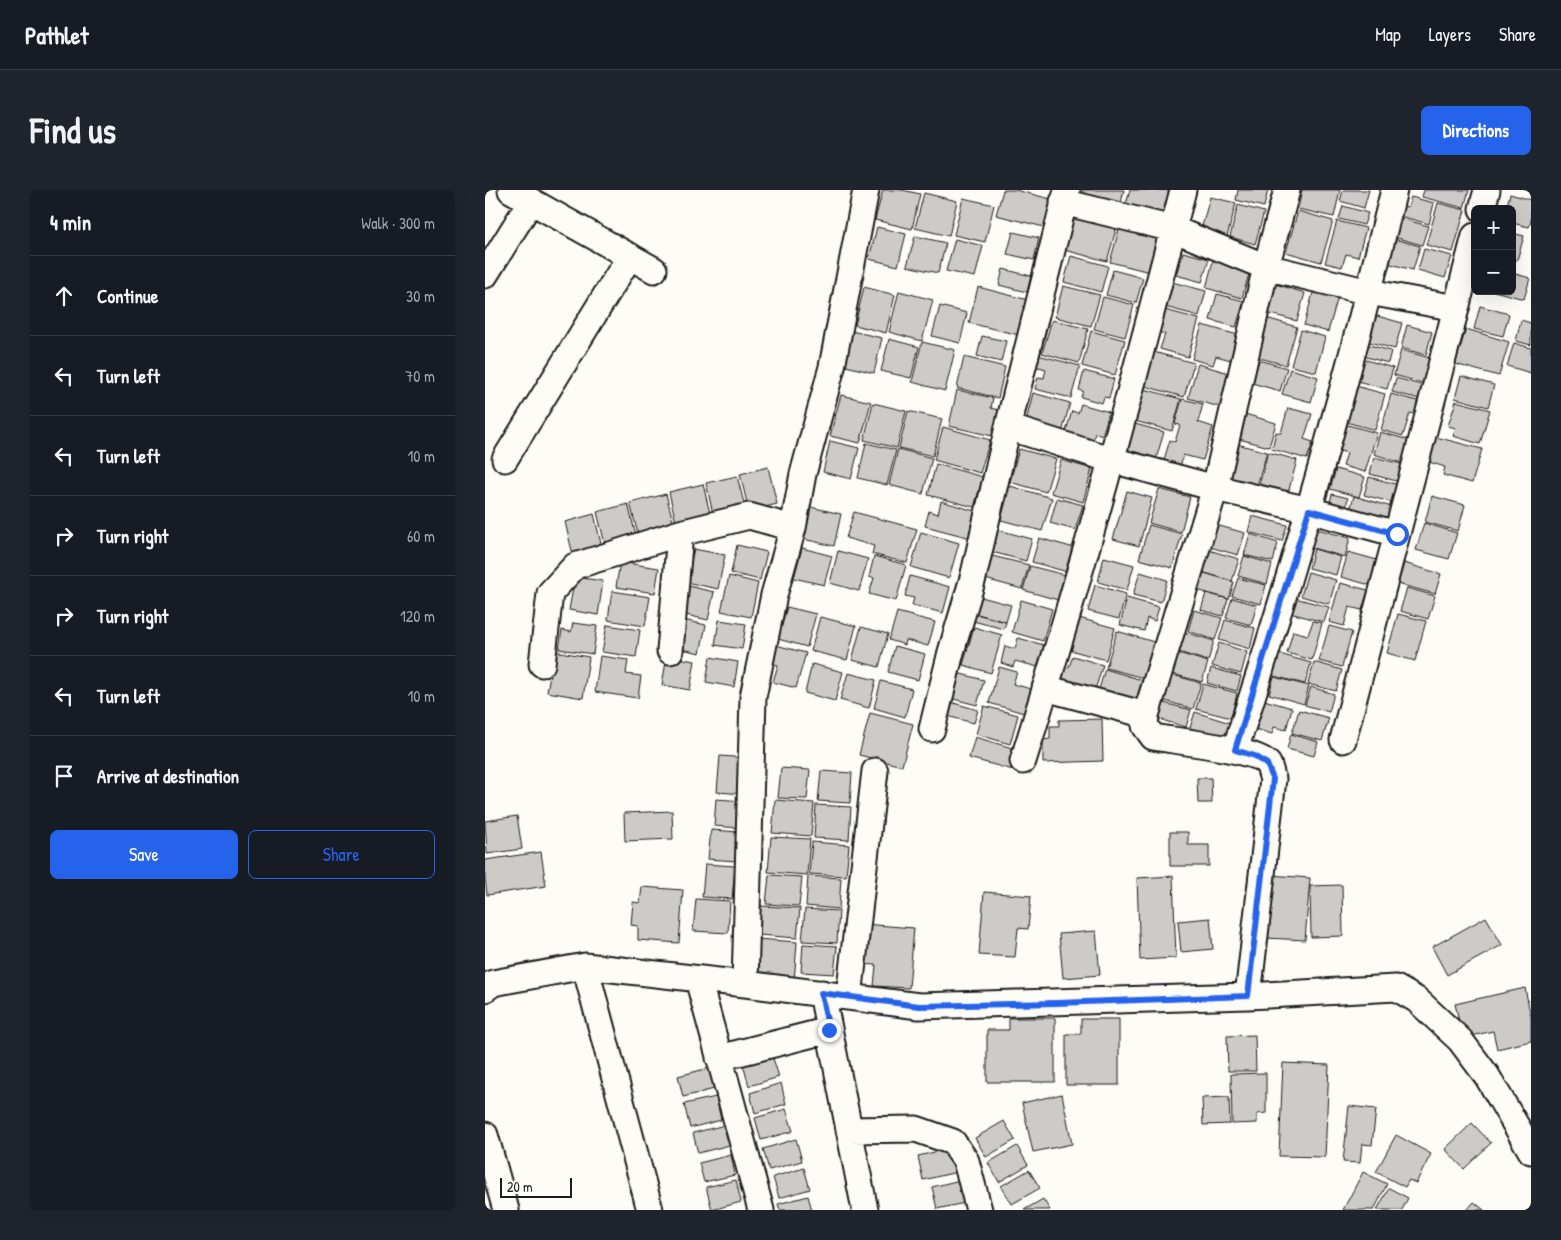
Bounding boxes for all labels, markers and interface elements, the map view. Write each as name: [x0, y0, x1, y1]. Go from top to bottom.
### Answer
text: Pathlet: [25, 19, 88, 51]
text: Map: [1375, 22, 1401, 47]
text: Layers: [1429, 22, 1471, 47]
text: Share: [1499, 22, 1536, 47]
button: Directions: [1421, 106, 1531, 155]
text: Find us: [30, 107, 116, 154]
map controls: [1471, 205, 1516, 295]
button: +: [1471, 205, 1516, 250]
text: 4 min: [50, 208, 91, 237]
text: Walk · 300 m: [361, 212, 435, 234]
button: −: [1471, 250, 1516, 295]
icon: ahead: [50, 282, 78, 310]
text: Continue: [97, 283, 158, 309]
text: 30 m: [406, 285, 435, 307]
icon: left: [50, 362, 78, 390]
text: Turn left: [97, 363, 160, 389]
text: 70 m: [405, 365, 435, 387]
icon: left: [50, 442, 78, 470]
text: Turn left: [97, 443, 160, 469]
text: 10 m: [407, 445, 435, 467]
icon: right: [50, 522, 78, 550]
text: Turn right: [97, 523, 168, 549]
route start: [1386, 523, 1409, 546]
text: 60 m: [407, 525, 435, 547]
icon: right: [50, 602, 78, 630]
text: Turn right: [97, 603, 168, 629]
text: 120 m: [400, 605, 435, 627]
icon: left: [50, 682, 78, 710]
text: Turn left: [97, 683, 160, 709]
text: 10 m: [407, 685, 435, 707]
icon: arrive: [50, 762, 78, 790]
text: Arrive at destination: [97, 763, 239, 789]
button: Save: [50, 830, 238, 879]
button: Share: [248, 830, 435, 879]
route end: [818, 1019, 841, 1042]
scale bar: [500, 1175, 573, 1198]
text: 20 m: [507, 1177, 533, 1196]

